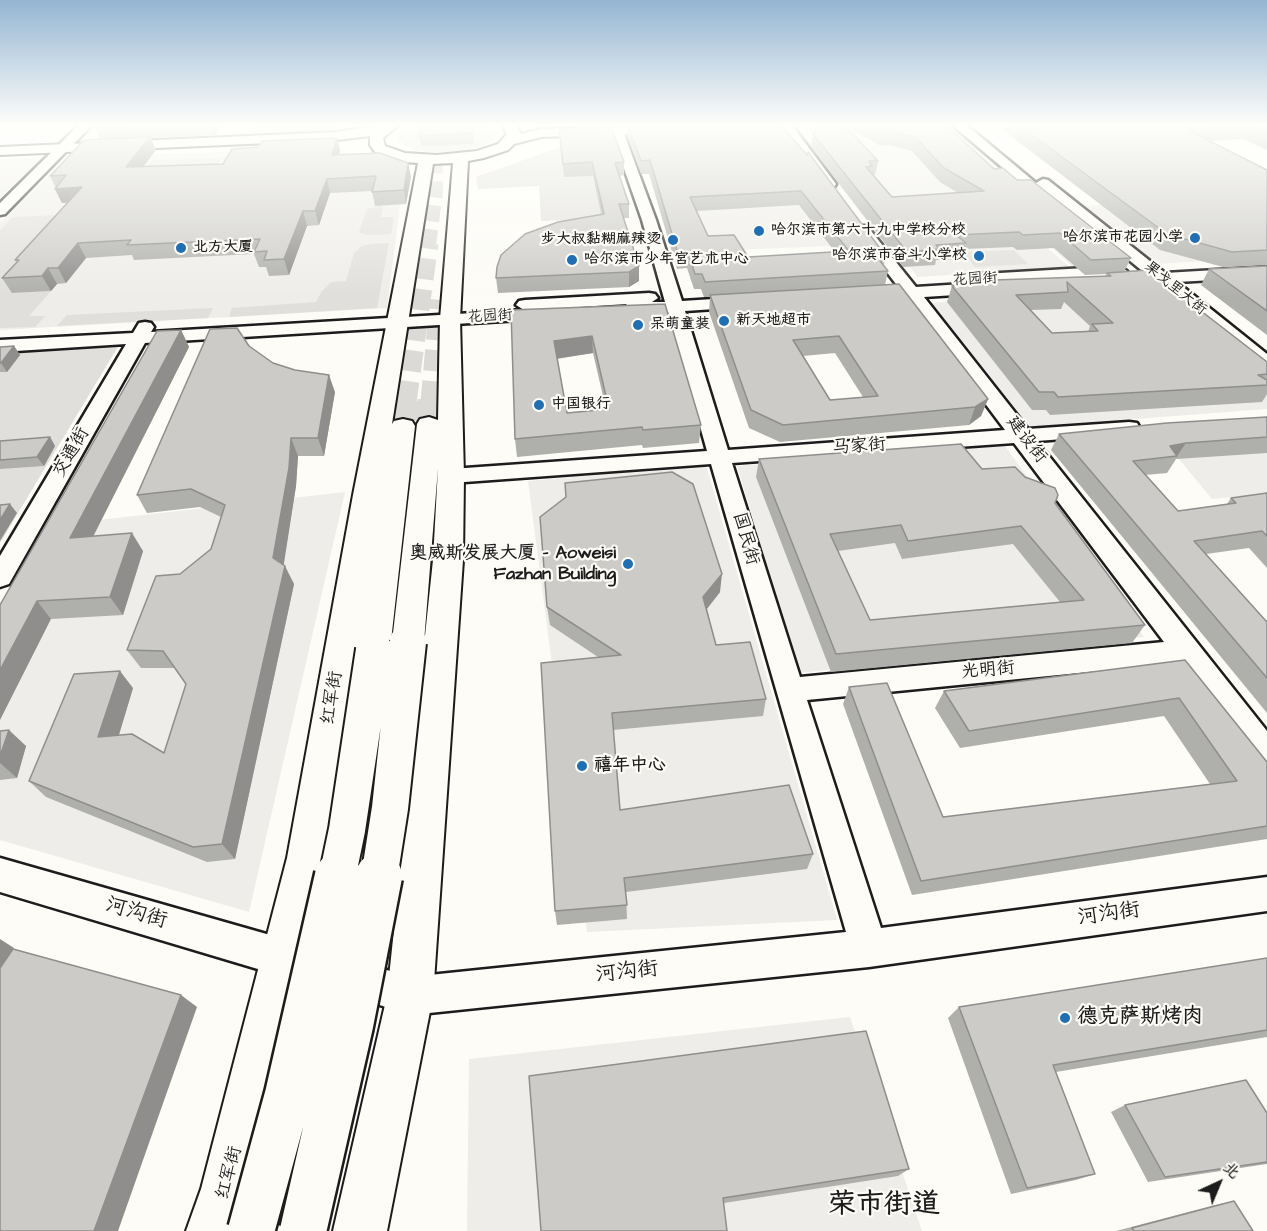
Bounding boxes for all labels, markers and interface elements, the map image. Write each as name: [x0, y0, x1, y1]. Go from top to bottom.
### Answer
place label: 哈尔滨市第六十九中学校分校: [771, 222, 966, 240]
marker: 哈尔滨市第六十九中学校分校: [752, 224, 766, 238]
place label: 哈尔滨市花园小学: [1063, 229, 1183, 247]
place label: 步大叔黏糊麻辣烫: [541, 231, 661, 249]
marker: 哈尔滨市花园小学: [1188, 231, 1202, 245]
marker: 步大叔黏糊麻辣烫: [666, 233, 680, 247]
place label: 北方大厦: [193, 239, 253, 257]
marker: 北方大厦: [174, 241, 188, 255]
place label: 哈尔滨市奋斗小学校: [832, 247, 967, 265]
marker: 哈尔滨市奋斗小学校: [972, 249, 986, 263]
place label: 哈尔滨市少年宫艺术中心: [584, 251, 749, 269]
marker: 哈尔滨市少年宫艺术中心: [565, 253, 579, 267]
street label: 果戈里大街: [1140, 258, 1210, 320]
street label: 花园街: [952, 270, 998, 290]
street label: 花园街: [467, 307, 513, 327]
place label: 新天地超市: [736, 312, 811, 330]
marker: 新天地超市: [717, 314, 731, 328]
place label: 呆萌童装: [650, 316, 710, 334]
marker: 呆萌童装: [631, 318, 645, 332]
place label: 中国银行: [551, 396, 611, 414]
marker: 中国银行: [532, 398, 546, 412]
street label: 建设街: [1001, 412, 1051, 468]
street label: 交通街: [49, 424, 95, 482]
street label: 马家街: [831, 434, 887, 460]
street label: 国民街: [727, 510, 763, 568]
place label: 奥威斯发展大厦 - Aoweisi Fazhan Building: [410, 543, 616, 586]
marker: 奥威斯发展大厦 - Aoweisi Fazhan Building: [621, 557, 635, 571]
street label: 光明街: [960, 658, 1016, 684]
street label: 红军街: [318, 670, 348, 726]
place label: 禧年中心: [594, 755, 666, 777]
marker: 禧年中心: [575, 759, 589, 773]
street label: 河沟街: [102, 893, 170, 935]
street label: 河沟街: [1076, 898, 1142, 932]
street label: 河沟街: [594, 957, 660, 989]
place label: 德克萨斯烤肉: [1077, 1005, 1203, 1031]
marker: 德克萨斯烤肉: [1058, 1011, 1072, 1025]
street label: 红军街: [213, 1144, 247, 1202]
north arrow: [1189, 1153, 1249, 1213]
text: 北: [1218, 1157, 1245, 1184]
district label: 荣市街道: [828, 1189, 940, 1223]

